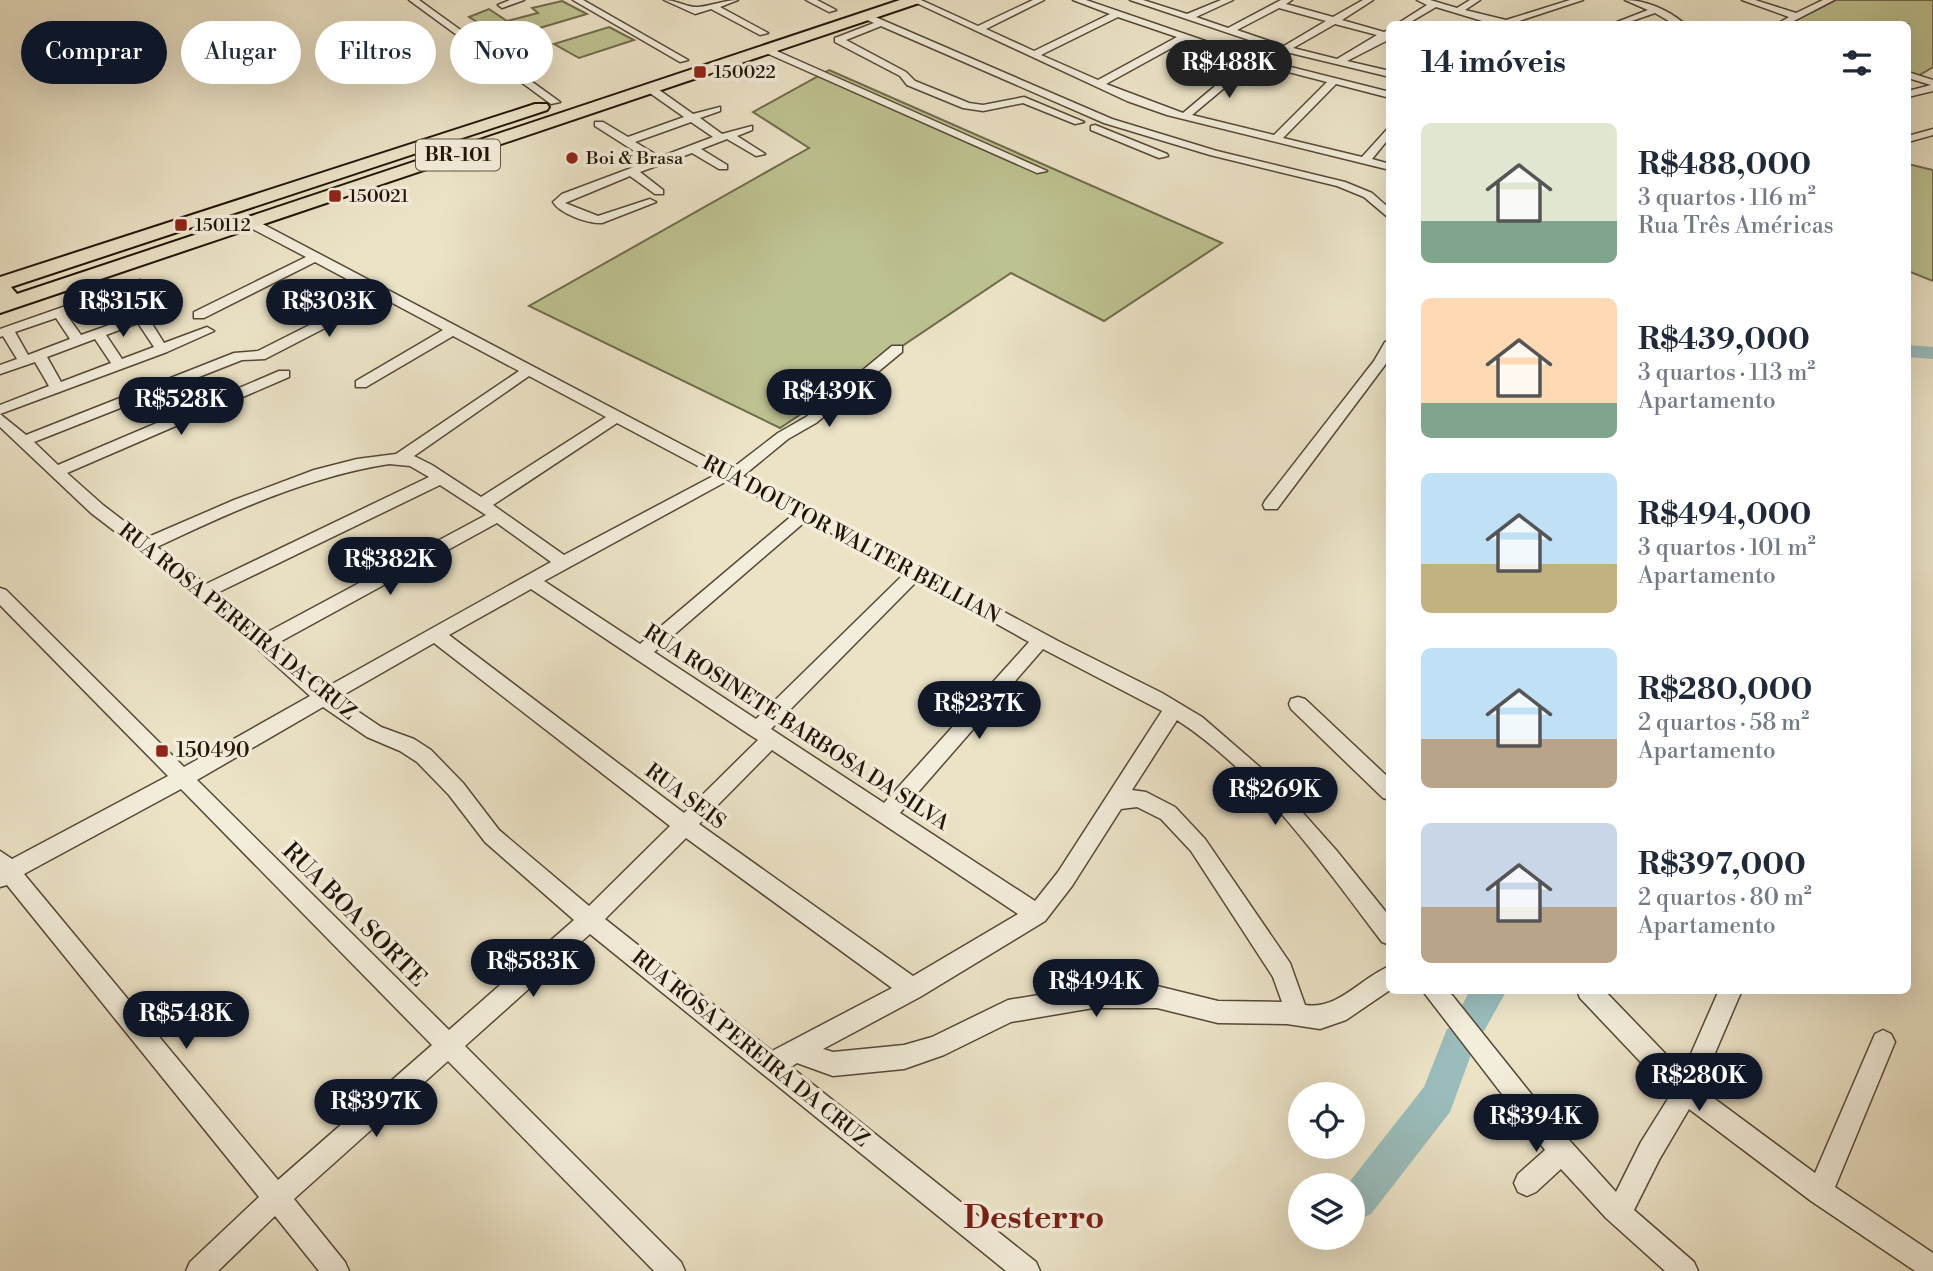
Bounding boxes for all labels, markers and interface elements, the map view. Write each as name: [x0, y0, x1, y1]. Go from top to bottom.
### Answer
chip: Comprar: [21, 21, 167, 84]
chip: Alugar: [181, 21, 301, 84]
chip: Filtros: [315, 21, 436, 84]
chip: Novo: [450, 21, 553, 84]
pin: R$488K: [1172, 41, 1286, 100]
text: 14 imóveis: [1421, 44, 1566, 82]
icon: filters: [1838, 44, 1876, 82]
text: R$488K: [1182, 49, 1276, 77]
place label: 150022: [714, 61, 776, 84]
marker: 150022: [692, 64, 708, 80]
road number: BR-101: [416, 140, 500, 170]
text: R$488,000: [1638, 146, 1811, 184]
place label: Boi & Brasa: [585, 147, 684, 170]
marker: Boi & Brasa: [564, 150, 580, 166]
icon: home: [1477, 151, 1561, 235]
text: 3 quartos · 116 m²: [1638, 184, 1816, 212]
place label: 150021: [349, 185, 409, 208]
marker: 150021: [327, 188, 343, 204]
text: Rua Três Américas: [1638, 212, 1834, 240]
place label: 150112: [195, 214, 251, 237]
marker: 150112: [173, 217, 189, 233]
pin: R$315K: [66, 280, 180, 339]
pin: R$303K: [272, 280, 386, 339]
text: R$315K: [79, 288, 167, 316]
text: R$303K: [282, 288, 376, 316]
text: R$439,000: [1638, 321, 1810, 359]
icon: home: [1477, 326, 1561, 410]
text: 3 quartos · 113 m²: [1638, 359, 1815, 387]
pin: R$439K: [772, 370, 886, 429]
pin: R$528K: [124, 378, 238, 437]
text: R$439K: [782, 378, 876, 406]
text: R$528K: [135, 386, 227, 414]
text: Apartamento: [1638, 387, 1776, 415]
street label: RUA DOUTOR WALTER BELLIAN: [698, 450, 1005, 630]
text: R$494,000: [1638, 496, 1811, 534]
icon: home: [1477, 501, 1561, 585]
street label: RUA ROSA PEREIRA DA CRUZ: [113, 518, 361, 726]
text: 3 quartos · 101 m²: [1638, 534, 1816, 562]
pin: R$382K: [333, 538, 447, 597]
text: R$382K: [344, 546, 436, 574]
text: Apartamento: [1638, 562, 1776, 590]
street label: RUA ROSINETE BARBOSA DA SILVA: [638, 619, 954, 837]
text: R$280,000: [1638, 671, 1812, 709]
icon: home: [1477, 676, 1561, 760]
pin: R$237K: [922, 682, 1036, 741]
text: R$237K: [934, 690, 1024, 718]
text: 2 quartos · 58 m²: [1638, 709, 1809, 737]
text: Apartamento: [1638, 737, 1776, 765]
place label: 150490: [176, 738, 250, 764]
marker: 150490: [154, 743, 170, 759]
street label: RUA SEIS: [640, 758, 730, 836]
pin: R$269K: [1218, 768, 1332, 827]
text: R$269K: [1229, 776, 1321, 804]
street label: RUA BOA SORTE: [275, 836, 433, 994]
text: R$397,000: [1638, 846, 1806, 884]
icon: home: [1477, 851, 1561, 935]
text: 2 quartos · 80 m²: [1638, 884, 1812, 912]
text: Apartamento: [1638, 912, 1776, 940]
pin: R$583K: [476, 940, 590, 999]
street label: RUA ROSA PEREIRA DA CRUZ: [626, 945, 874, 1153]
text: R$583K: [487, 948, 579, 976]
pin: R$494K: [1039, 960, 1153, 1019]
text: R$494K: [1049, 968, 1143, 996]
pin: R$548K: [129, 992, 243, 1051]
text: R$548K: [139, 1000, 233, 1028]
pin: R$280K: [1642, 1054, 1756, 1113]
text: R$280K: [1651, 1062, 1747, 1090]
pin: R$397K: [319, 1080, 433, 1139]
map controls: [1288, 1082, 1365, 1250]
button: locate: [1288, 1082, 1365, 1159]
text: R$397K: [330, 1088, 422, 1116]
pin: R$394K: [1479, 1094, 1593, 1154]
text: R$394K: [1490, 1103, 1582, 1131]
button: layers: [1288, 1173, 1365, 1250]
district label: Desterro: [963, 1198, 1105, 1239]

